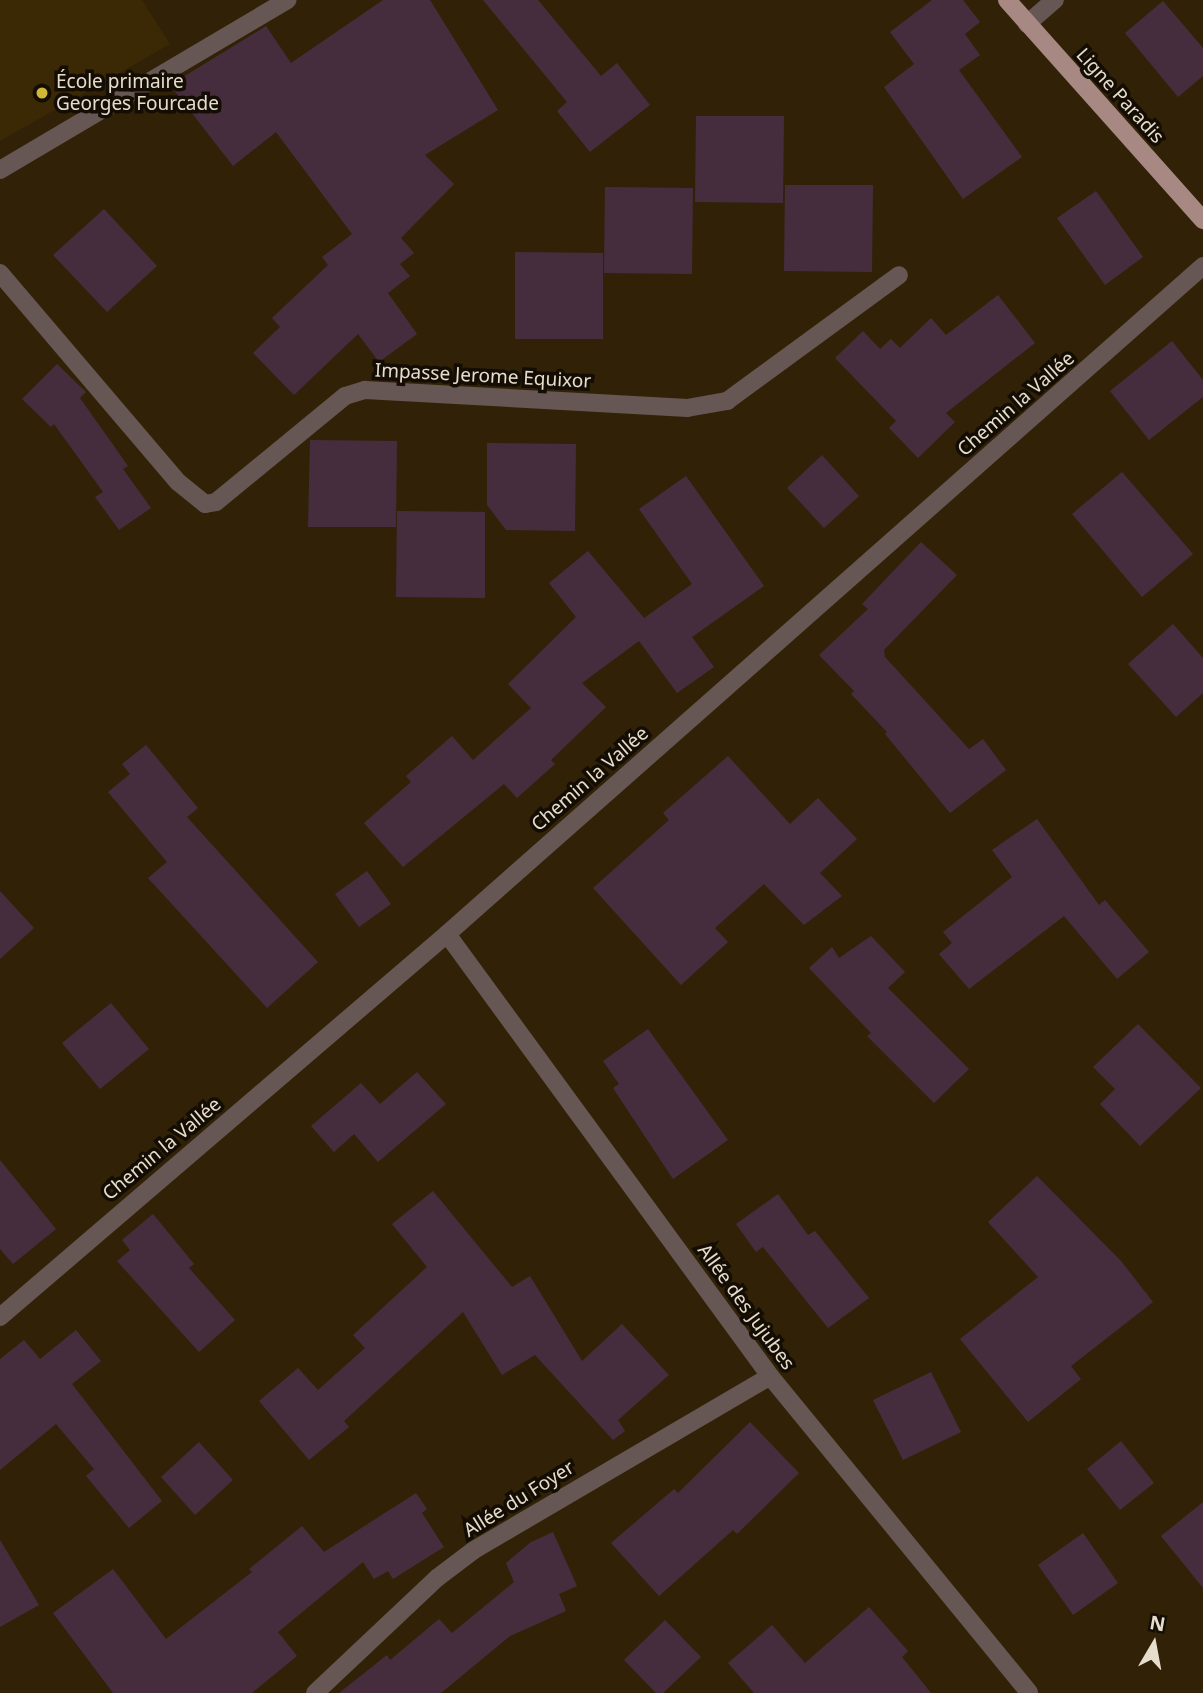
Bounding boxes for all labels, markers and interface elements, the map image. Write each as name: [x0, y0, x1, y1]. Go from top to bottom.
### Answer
street label: Ligne Paradis: [1071, 44, 1169, 148]
place label: École primaire Georges Fourcade: [56, 71, 219, 115]
marker: École primaire Georges Fourcade: [34, 85, 50, 101]
street label: Chemin la Vallée: [953, 347, 1079, 461]
street label: Impasse Jerome Equixor: [374, 359, 592, 393]
street label: Chemin la Vallée: [527, 722, 653, 836]
street label: Chemin la Vallée: [98, 1093, 226, 1205]
street label: Allée des Jujubes: [693, 1240, 799, 1374]
street label: Allée du Foyer: [460, 1456, 578, 1542]
north arrow: [1119, 1609, 1189, 1679]
text: N: [1148, 1609, 1168, 1637]

